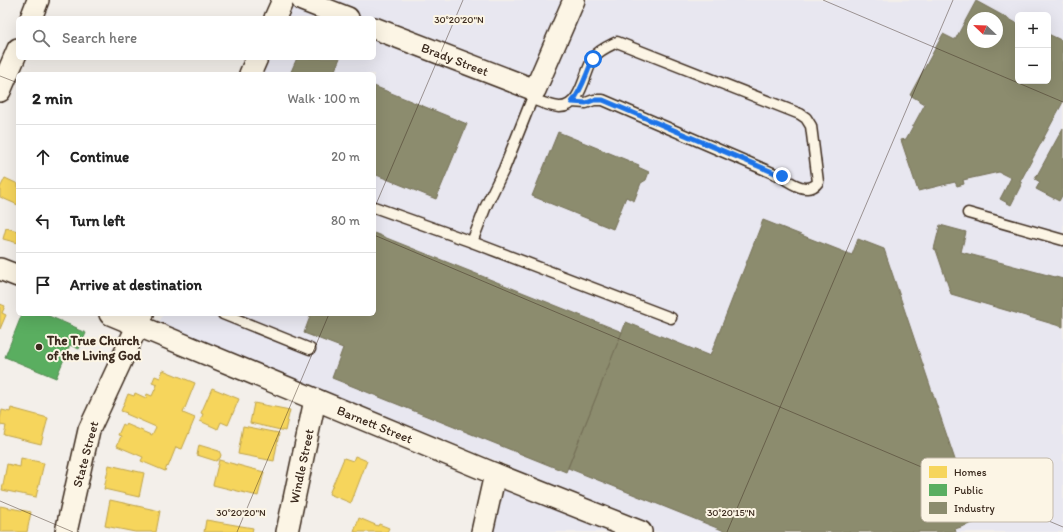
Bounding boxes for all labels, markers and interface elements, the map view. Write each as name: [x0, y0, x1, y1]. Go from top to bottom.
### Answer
north arrow: [967, 12, 1003, 48]
map controls: [1015, 12, 1051, 84]
button: +: [1015, 12, 1051, 48]
text: 30°20'20"N: [434, 13, 484, 26]
search box: [16, 16, 376, 60]
icon: search: [30, 27, 52, 49]
text: Search here: [62, 29, 137, 47]
street label: Brady Street: [419, 40, 491, 79]
button: −: [1015, 48, 1051, 84]
route start: [584, 50, 602, 68]
text: 2 min: [32, 88, 72, 108]
text: Walk · 100 m: [287, 91, 360, 106]
icon: ahead: [32, 146, 54, 168]
text: Continue: [70, 148, 129, 166]
text: 20 m: [331, 149, 360, 164]
route end: [773, 167, 791, 185]
icon: left: [32, 210, 54, 232]
text: Turn left: [70, 212, 125, 230]
text: 80 m: [331, 213, 360, 228]
icon: arrive: [32, 274, 54, 296]
text: Arrive at destination: [70, 276, 202, 294]
place label: The True Church of the Living God: [46, 333, 142, 364]
marker: The True Church of the Living God: [34, 342, 44, 352]
street label: Barnett Street: [335, 402, 415, 447]
street label: State Street: [69, 419, 102, 489]
street label: Windle Street: [286, 427, 317, 505]
legend: [921, 458, 1053, 522]
text: Homes: [954, 466, 987, 479]
text: Public: [954, 484, 983, 497]
text: Industry: [954, 502, 996, 515]
text: 30°20'20"N: [216, 506, 266, 519]
text: 30°20'15"N: [707, 506, 755, 519]

